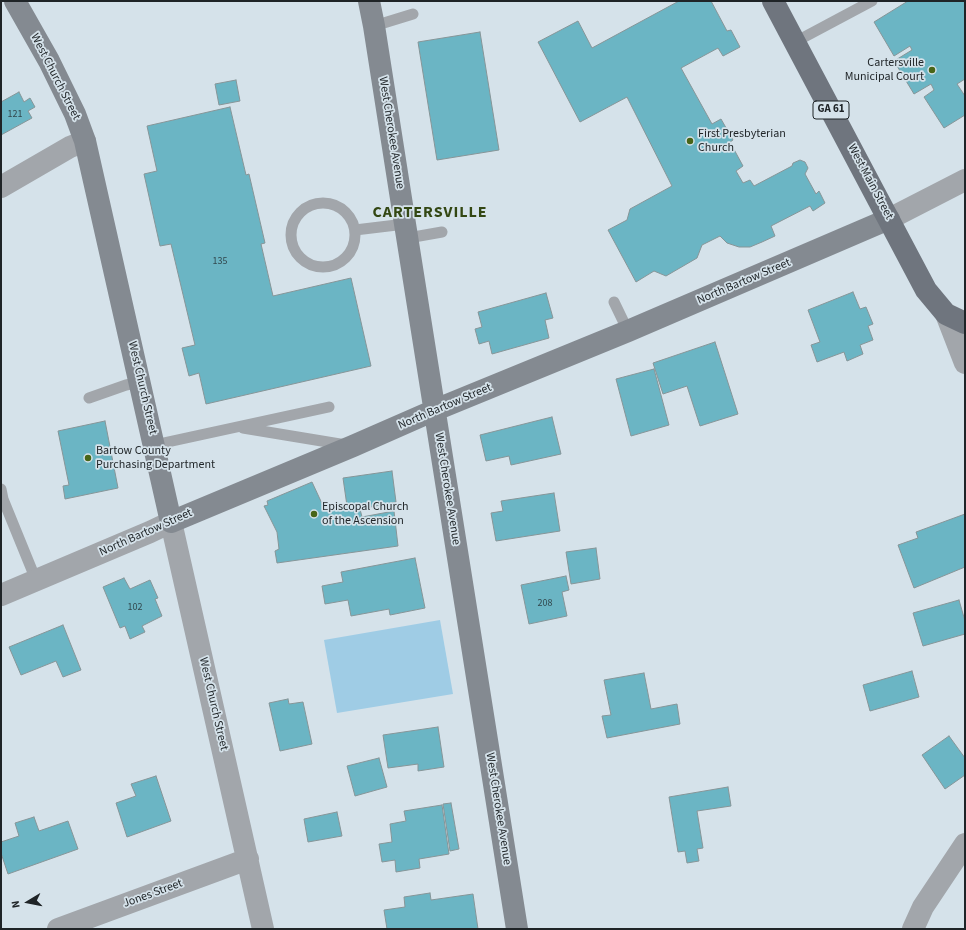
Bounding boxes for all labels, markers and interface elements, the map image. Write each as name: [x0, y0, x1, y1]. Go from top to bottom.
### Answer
street label: West Church Street: [27, 31, 83, 123]
place label: Cartersville Municipal Court: [845, 56, 924, 84]
marker: Cartersville Municipal Court: [927, 65, 937, 75]
street label: West Cherokee Avenue: [375, 76, 407, 190]
road number: GA 61: [813, 101, 849, 119]
house number: 121: [8, 109, 22, 121]
place label: First Presbyterian Church: [698, 127, 786, 155]
marker: First Presbyterian Church: [685, 136, 695, 146]
street label: West Main Street: [844, 142, 896, 222]
district label: CARTERSVILLE: [372, 203, 488, 223]
house number: 135: [213, 256, 227, 268]
street label: North Bartow Street: [695, 256, 793, 308]
street label: West Church Street: [124, 340, 160, 436]
street label: North Bartow Street: [396, 381, 494, 433]
street label: West Cherokee Avenue: [431, 432, 463, 546]
place label: Bartow County Purchasing Department: [96, 444, 215, 472]
marker: Bartow County Purchasing Department: [83, 453, 93, 463]
place label: Episcopal Church of the Ascension: [322, 500, 409, 528]
street label: North Bartow Street: [97, 506, 195, 560]
marker: Episcopal Church of the Ascension: [309, 509, 319, 519]
house number: 208: [538, 598, 552, 610]
house number: 102: [128, 602, 142, 614]
street label: West Church Street: [195, 656, 231, 752]
street label: West Cherokee Avenue: [482, 752, 514, 866]
street label: Jones Street: [121, 877, 185, 911]
north arrow: [8, 882, 48, 922]
text: N: [8, 899, 24, 909]

